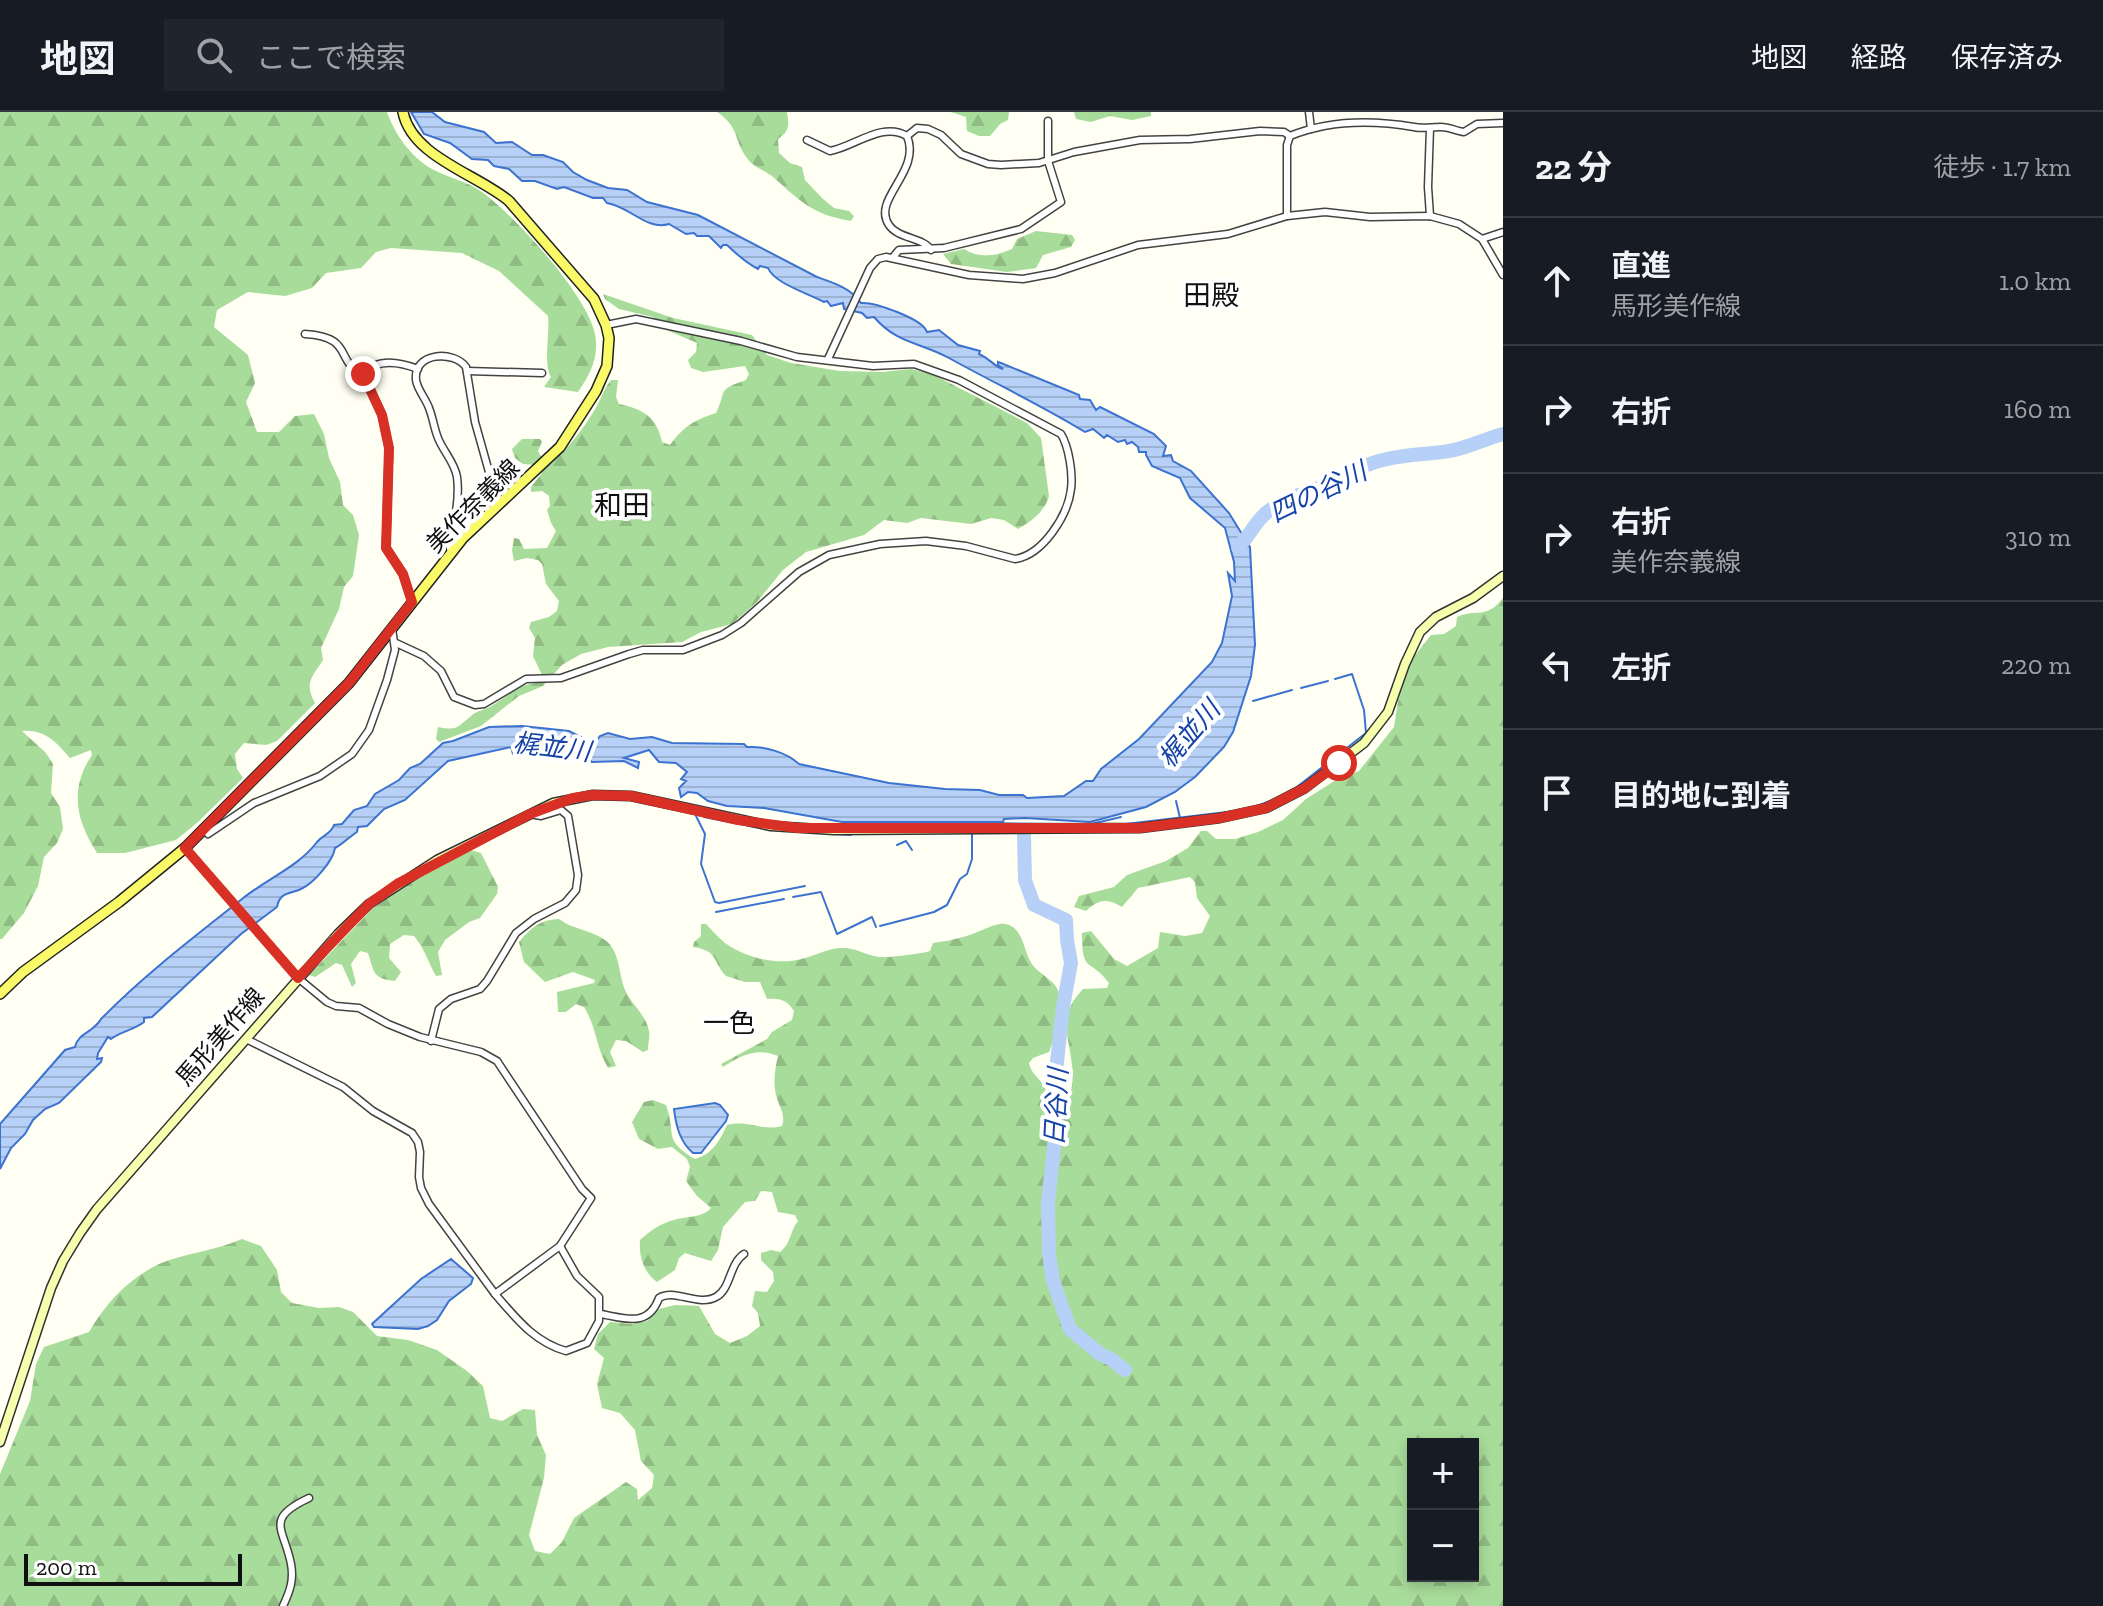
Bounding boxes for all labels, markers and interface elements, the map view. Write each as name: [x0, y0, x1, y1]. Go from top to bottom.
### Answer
search box: [164, 19, 724, 91]
icon: search: [192, 33, 236, 77]
text: 地図: [40, 36, 116, 82]
text: ここで検索: [256, 40, 406, 76]
text: 地図: [1751, 41, 1807, 74]
text: 経路: [1851, 41, 1907, 74]
text: 保存済み: [1951, 41, 2063, 74]
text: 22 分: [1535, 147, 1612, 188]
text: 徒歩 · 1.7 km: [1933, 151, 2071, 183]
text: 直進: [1611, 248, 1671, 284]
icon: ahead: [1535, 259, 1579, 303]
text: 1.0 km: [1999, 265, 2071, 297]
district label: 田殿: [1183, 279, 1239, 312]
text: 馬形美作線: [1611, 290, 1741, 322]
route end: [345, 356, 381, 392]
icon: right: [1535, 387, 1579, 431]
text: 160 m: [2004, 393, 2071, 425]
text: 右折: [1611, 394, 1671, 430]
street label: 美作奈義線: [420, 453, 525, 558]
water label: 四の谷川: [1264, 454, 1374, 529]
district label: 和田: [594, 489, 650, 522]
text: 右折: [1611, 504, 1671, 540]
icon: right: [1535, 515, 1579, 559]
text: 310 m: [2005, 521, 2071, 553]
text: 美作奈義線: [1611, 546, 1741, 578]
icon: left: [1535, 643, 1579, 687]
text: 220 m: [2001, 649, 2071, 681]
text: 左折: [1611, 650, 1671, 686]
water label: 梶並川: [1151, 692, 1229, 774]
water label: 梶並川: [511, 726, 596, 768]
route start: [1321, 745, 1357, 781]
icon: arrive: [1535, 771, 1579, 815]
text: 目的地に到着: [1611, 778, 1791, 814]
street label: 馬形美作線: [169, 982, 270, 1091]
district label: 一色: [703, 1007, 755, 1039]
water label: 日谷川: [1038, 1064, 1074, 1147]
map controls: [1407, 1438, 1479, 1582]
button: +: [1407, 1438, 1479, 1510]
button: −: [1407, 1510, 1479, 1582]
scale bar: [24, 1550, 242, 1586]
text: 200 m: [36, 1554, 97, 1581]

